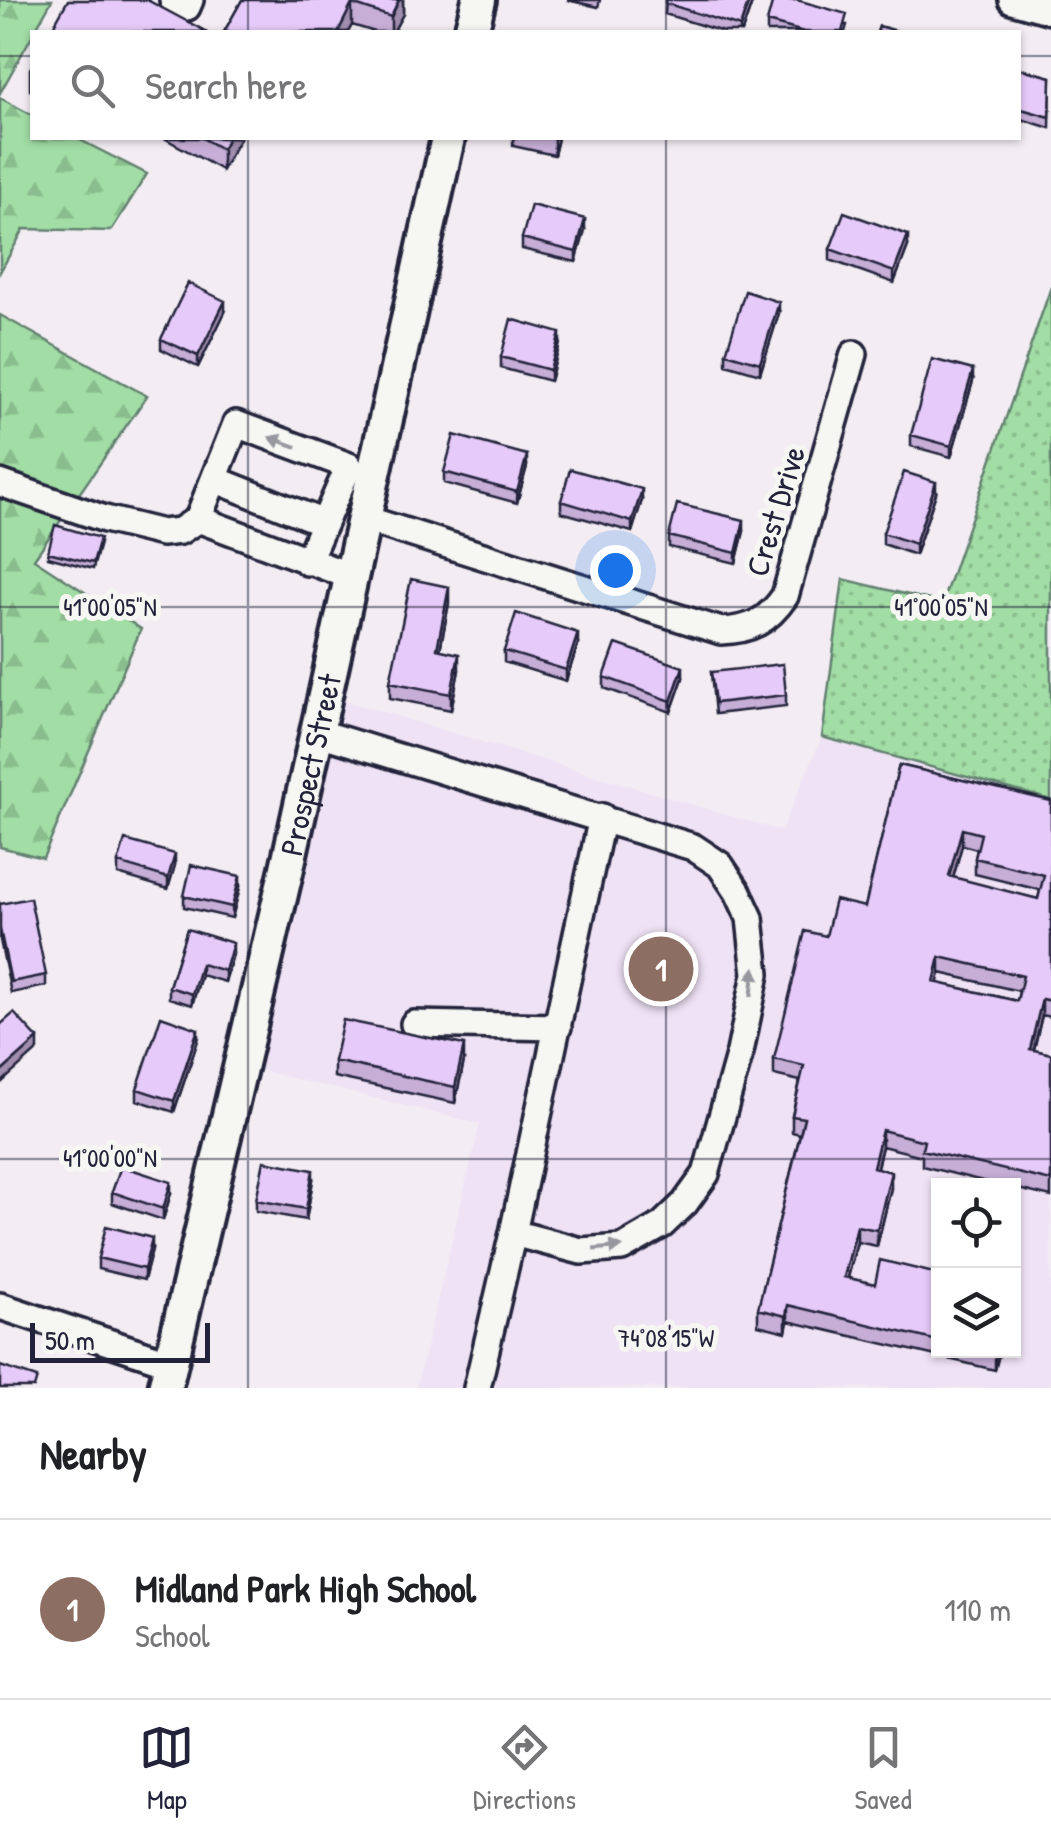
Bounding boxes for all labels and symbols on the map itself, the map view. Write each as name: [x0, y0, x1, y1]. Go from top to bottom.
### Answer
one-way arrow: [268, 434, 298, 449]
street label: Crest Drive: [735, 441, 815, 581]
your location: [590, 545, 641, 596]
text: 41°00'05"N: [63, 590, 157, 624]
text: 41°00'05"N: [894, 590, 988, 624]
street label: Prospect Street: [269, 669, 351, 859]
pin: 1: [628, 932, 694, 1006]
one-way arrow: [745, 966, 761, 998]
text: 41°00'00"N: [63, 1141, 157, 1175]
one-way arrow: [593, 1240, 625, 1256]
scale bar: [30, 1318, 210, 1362]
text: 74°08'15"W: [618, 1321, 715, 1355]

